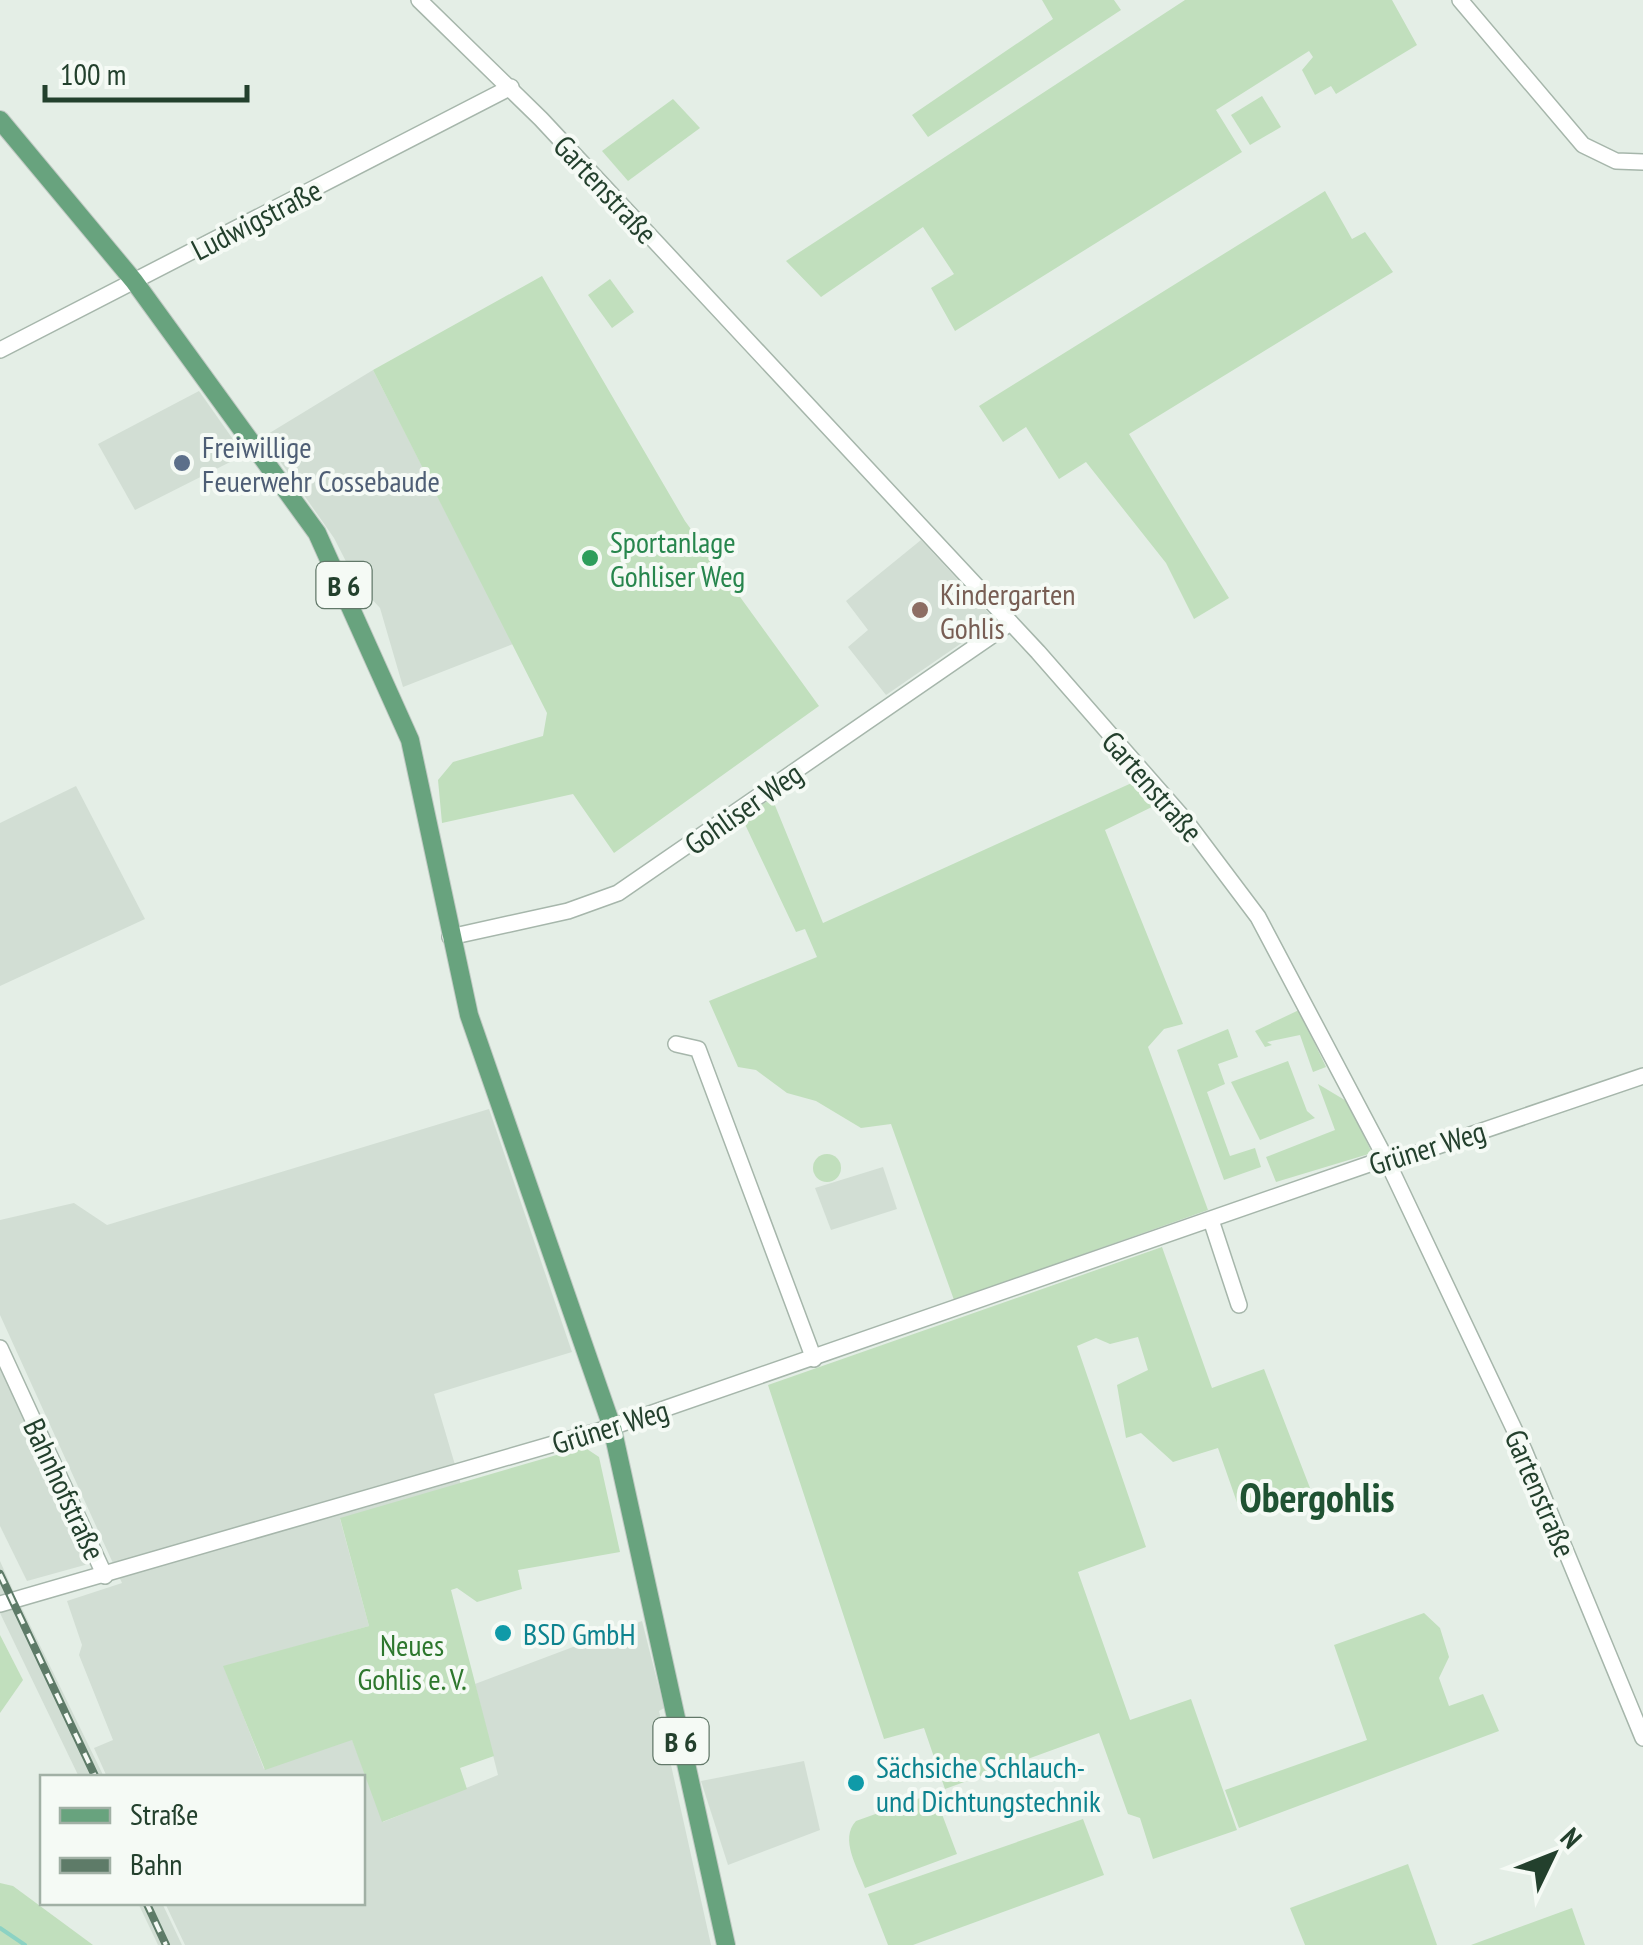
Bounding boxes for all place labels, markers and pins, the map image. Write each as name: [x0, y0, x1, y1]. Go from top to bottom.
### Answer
place label: Freiwillige Feuerwehr Cossebaude: [202, 427, 440, 500]
marker: Freiwillige Feuerwehr Cossebaude: [171, 452, 193, 474]
place label: Sportanlage Gohliser Weg: [610, 522, 745, 595]
marker: Sportanlage Gohliser Weg: [579, 547, 601, 569]
place label: Kindergarten Gohlis: [940, 574, 1076, 647]
marker: Kindergarten Gohlis: [909, 599, 931, 621]
place label: BSD GmbH: [523, 1614, 635, 1653]
marker: BSD GmbH: [492, 1622, 514, 1644]
place label: Sächsiche Schlauch- und Dichtungstechnik: [876, 1747, 1101, 1820]
marker: Sächsiche Schlauch- und Dichtungstechnik: [845, 1772, 867, 1794]

